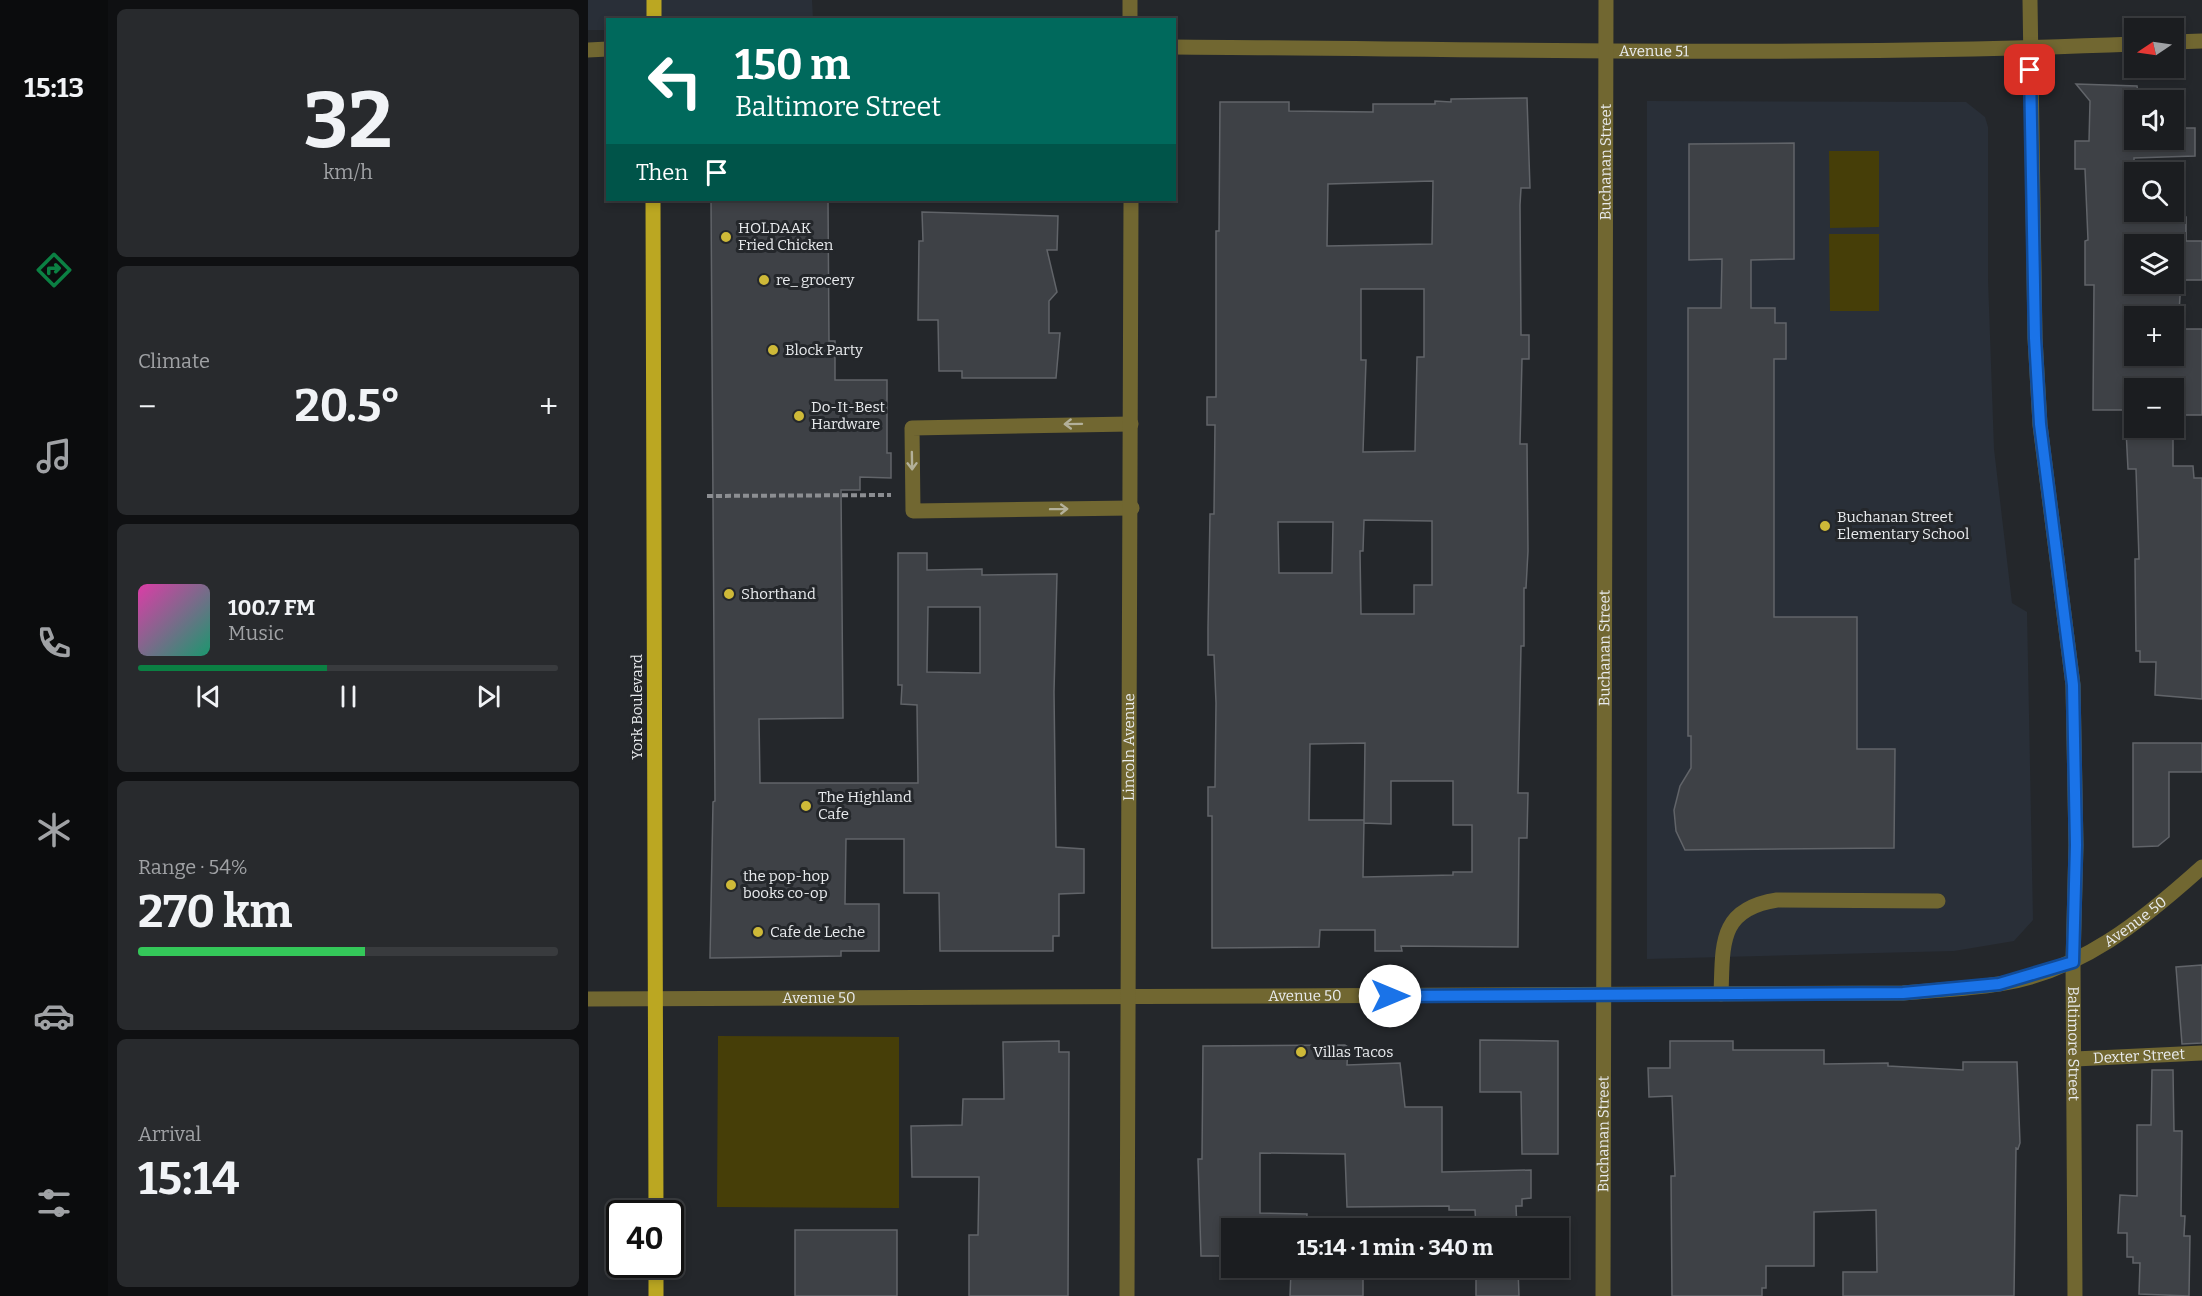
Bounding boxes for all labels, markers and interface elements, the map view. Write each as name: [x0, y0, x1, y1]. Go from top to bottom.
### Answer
north arrow: [2124, 18, 2184, 78]
map controls: [2124, 18, 2184, 438]
text: 150 m: [735, 40, 850, 90]
icon: left: [636, 42, 714, 120]
street label: Avenue 51: [1619, 42, 1689, 60]
pin: [2004, 44, 2055, 95]
icon: arrive: [2013, 53, 2046, 86]
text: 15:13: [24, 72, 84, 104]
text: 32: [304, 74, 392, 168]
button: sound: [2124, 90, 2184, 150]
text: Baltimore Street: [735, 91, 941, 123]
street label: Buchanan Street: [1596, 103, 1615, 220]
icon: arrive: [700, 156, 733, 189]
text: Then: [636, 159, 688, 186]
text: km/h: [323, 160, 373, 184]
button: search: [2124, 162, 2184, 222]
place label: HOLDAAK Fried Chicken: [738, 219, 834, 254]
marker: HOLDAAK Fried Chicken: [719, 230, 733, 244]
button: layers: [2124, 234, 2184, 294]
icon: directions: [33, 249, 75, 291]
place label: re_ grocery: [776, 271, 854, 289]
marker: re_ grocery: [757, 273, 771, 287]
button: +: [2124, 306, 2184, 366]
place label: Block Party: [785, 341, 863, 359]
marker: Block Party: [766, 343, 780, 357]
text: Climate: [138, 349, 210, 373]
button: −: [2124, 378, 2184, 438]
text: 20.5°: [295, 379, 401, 433]
text: −: [138, 387, 156, 427]
text: +: [539, 387, 558, 427]
place label: Do-It-Best Hardware: [811, 398, 886, 433]
marker: Do-It-Best Hardware: [792, 409, 806, 423]
one-way arrow: [1063, 418, 1083, 430]
icon: music: [33, 435, 75, 477]
one-way arrow: [907, 451, 918, 471]
one-way arrow: [1049, 503, 1069, 515]
place label: Buchanan Street Elementary School: [1837, 508, 1969, 543]
marker: Buchanan Street Elementary School: [1818, 519, 1832, 533]
place label: Shorthand: [741, 585, 816, 603]
marker: Shorthand: [722, 587, 736, 601]
street label: Buchanan Street: [1595, 589, 1614, 706]
text: 100.7 FM: [228, 594, 315, 621]
text: Music: [228, 621, 284, 645]
icon: phone: [33, 622, 75, 664]
street label: York Boulevard: [628, 654, 646, 760]
icon: previous: [192, 680, 225, 713]
icon: pause: [332, 680, 365, 713]
icon: next: [472, 680, 505, 713]
street label: Lincoln Avenue: [1120, 693, 1138, 801]
place label: The Highland Cafe: [818, 788, 912, 823]
marker: The Highland Cafe: [799, 799, 813, 813]
icon: climate: [33, 809, 75, 851]
text: Range · 54%: [138, 855, 248, 879]
place label: the pop-hop books co-op: [743, 867, 829, 902]
marker: the pop-hop books co-op: [724, 878, 738, 892]
text: 270 km: [138, 885, 292, 939]
street label: Avenue 50: [2101, 893, 2170, 951]
place label: Cafe de Leche: [770, 923, 865, 941]
marker: Cafe de Leche: [751, 925, 765, 939]
position arrow: [1358, 964, 1422, 1028]
street label: Baltimore Street: [2064, 986, 2083, 1102]
street label: Avenue 50: [1268, 987, 1342, 1005]
street label: Avenue 50: [782, 989, 856, 1007]
icon: car: [33, 995, 75, 1037]
place label: Villas Tacos: [1313, 1043, 1393, 1061]
marker: Villas Tacos: [1294, 1045, 1308, 1059]
street label: Dexter Street: [2093, 1045, 2186, 1067]
street label: Buchanan Street: [1594, 1075, 1613, 1192]
text: Arrival: [138, 1122, 201, 1146]
text: 15:14: [138, 1152, 239, 1206]
icon: filters: [33, 1182, 75, 1224]
speed limit sign: 40: [606, 1200, 684, 1278]
text: 15:14 · 1 min · 340 m: [1297, 1234, 1493, 1261]

